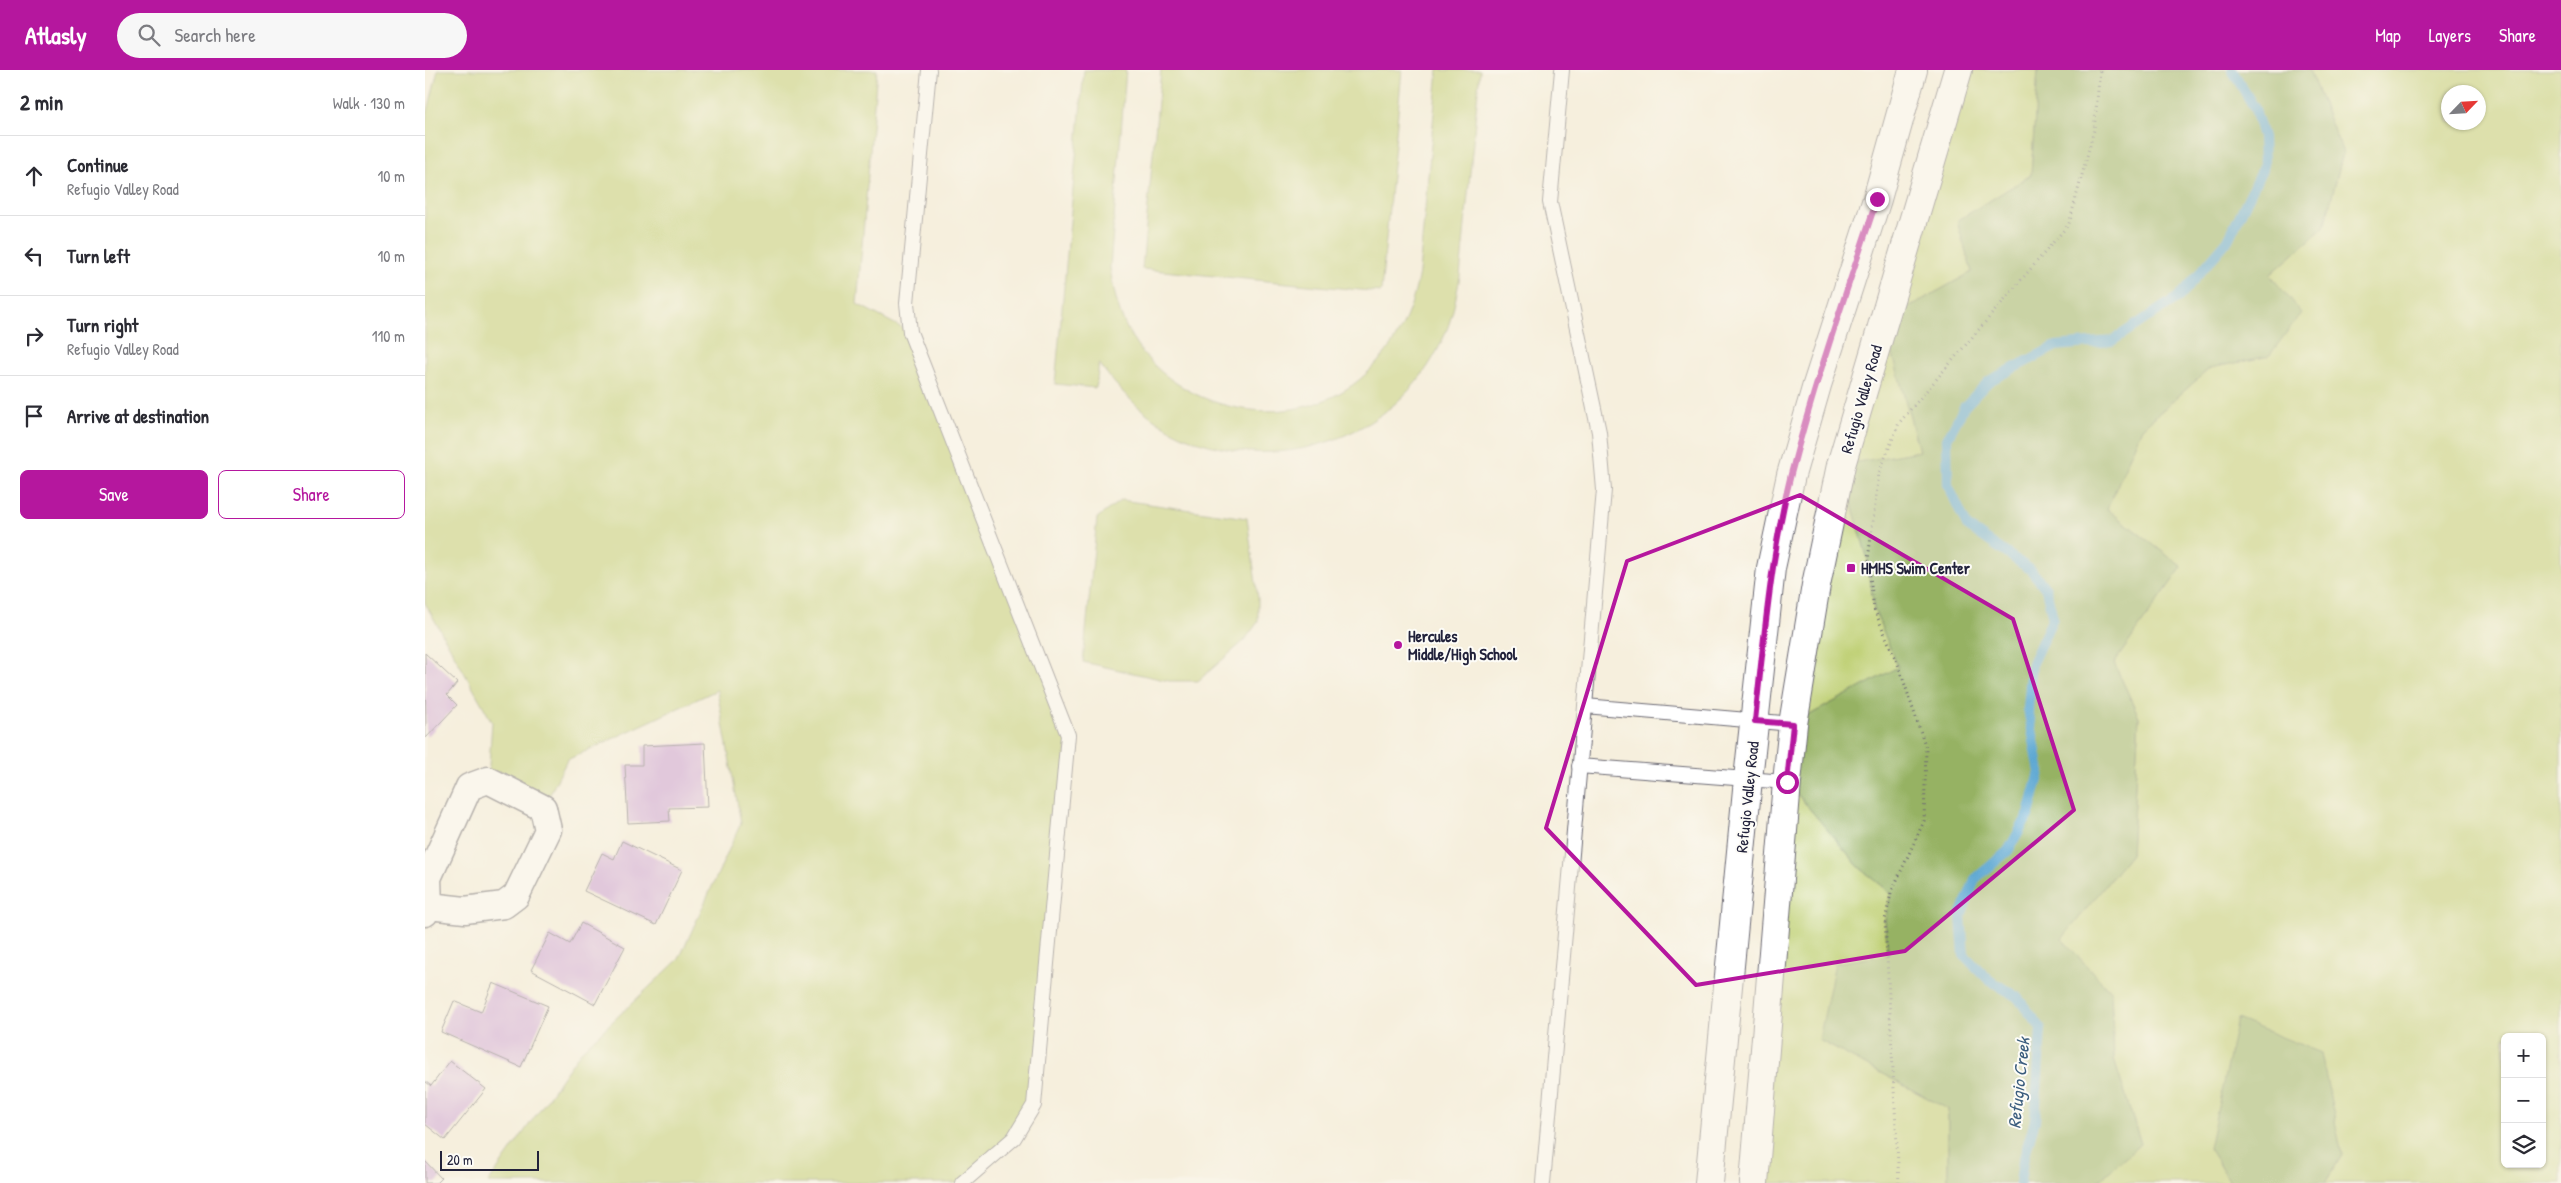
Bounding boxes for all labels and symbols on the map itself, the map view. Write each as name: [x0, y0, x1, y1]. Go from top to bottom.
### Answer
north arrow: [2441, 85, 2486, 130]
route end: [1866, 188, 1889, 211]
street label: Refugio Valley Road: [1835, 342, 1887, 456]
place label: HMHS Swim Center: [1861, 557, 1971, 579]
marker: HMHS Swim Center: [1845, 562, 1857, 574]
place label: Hercules Middle/High School: [1408, 625, 1518, 666]
marker: Hercules Middle/High School: [1392, 639, 1404, 651]
street label: Refugio Valley Road: [1730, 740, 1764, 854]
route start: [1776, 771, 1799, 794]
water label: Refugio Creek: [2001, 1035, 2036, 1130]
scale bar: [440, 1148, 539, 1171]

